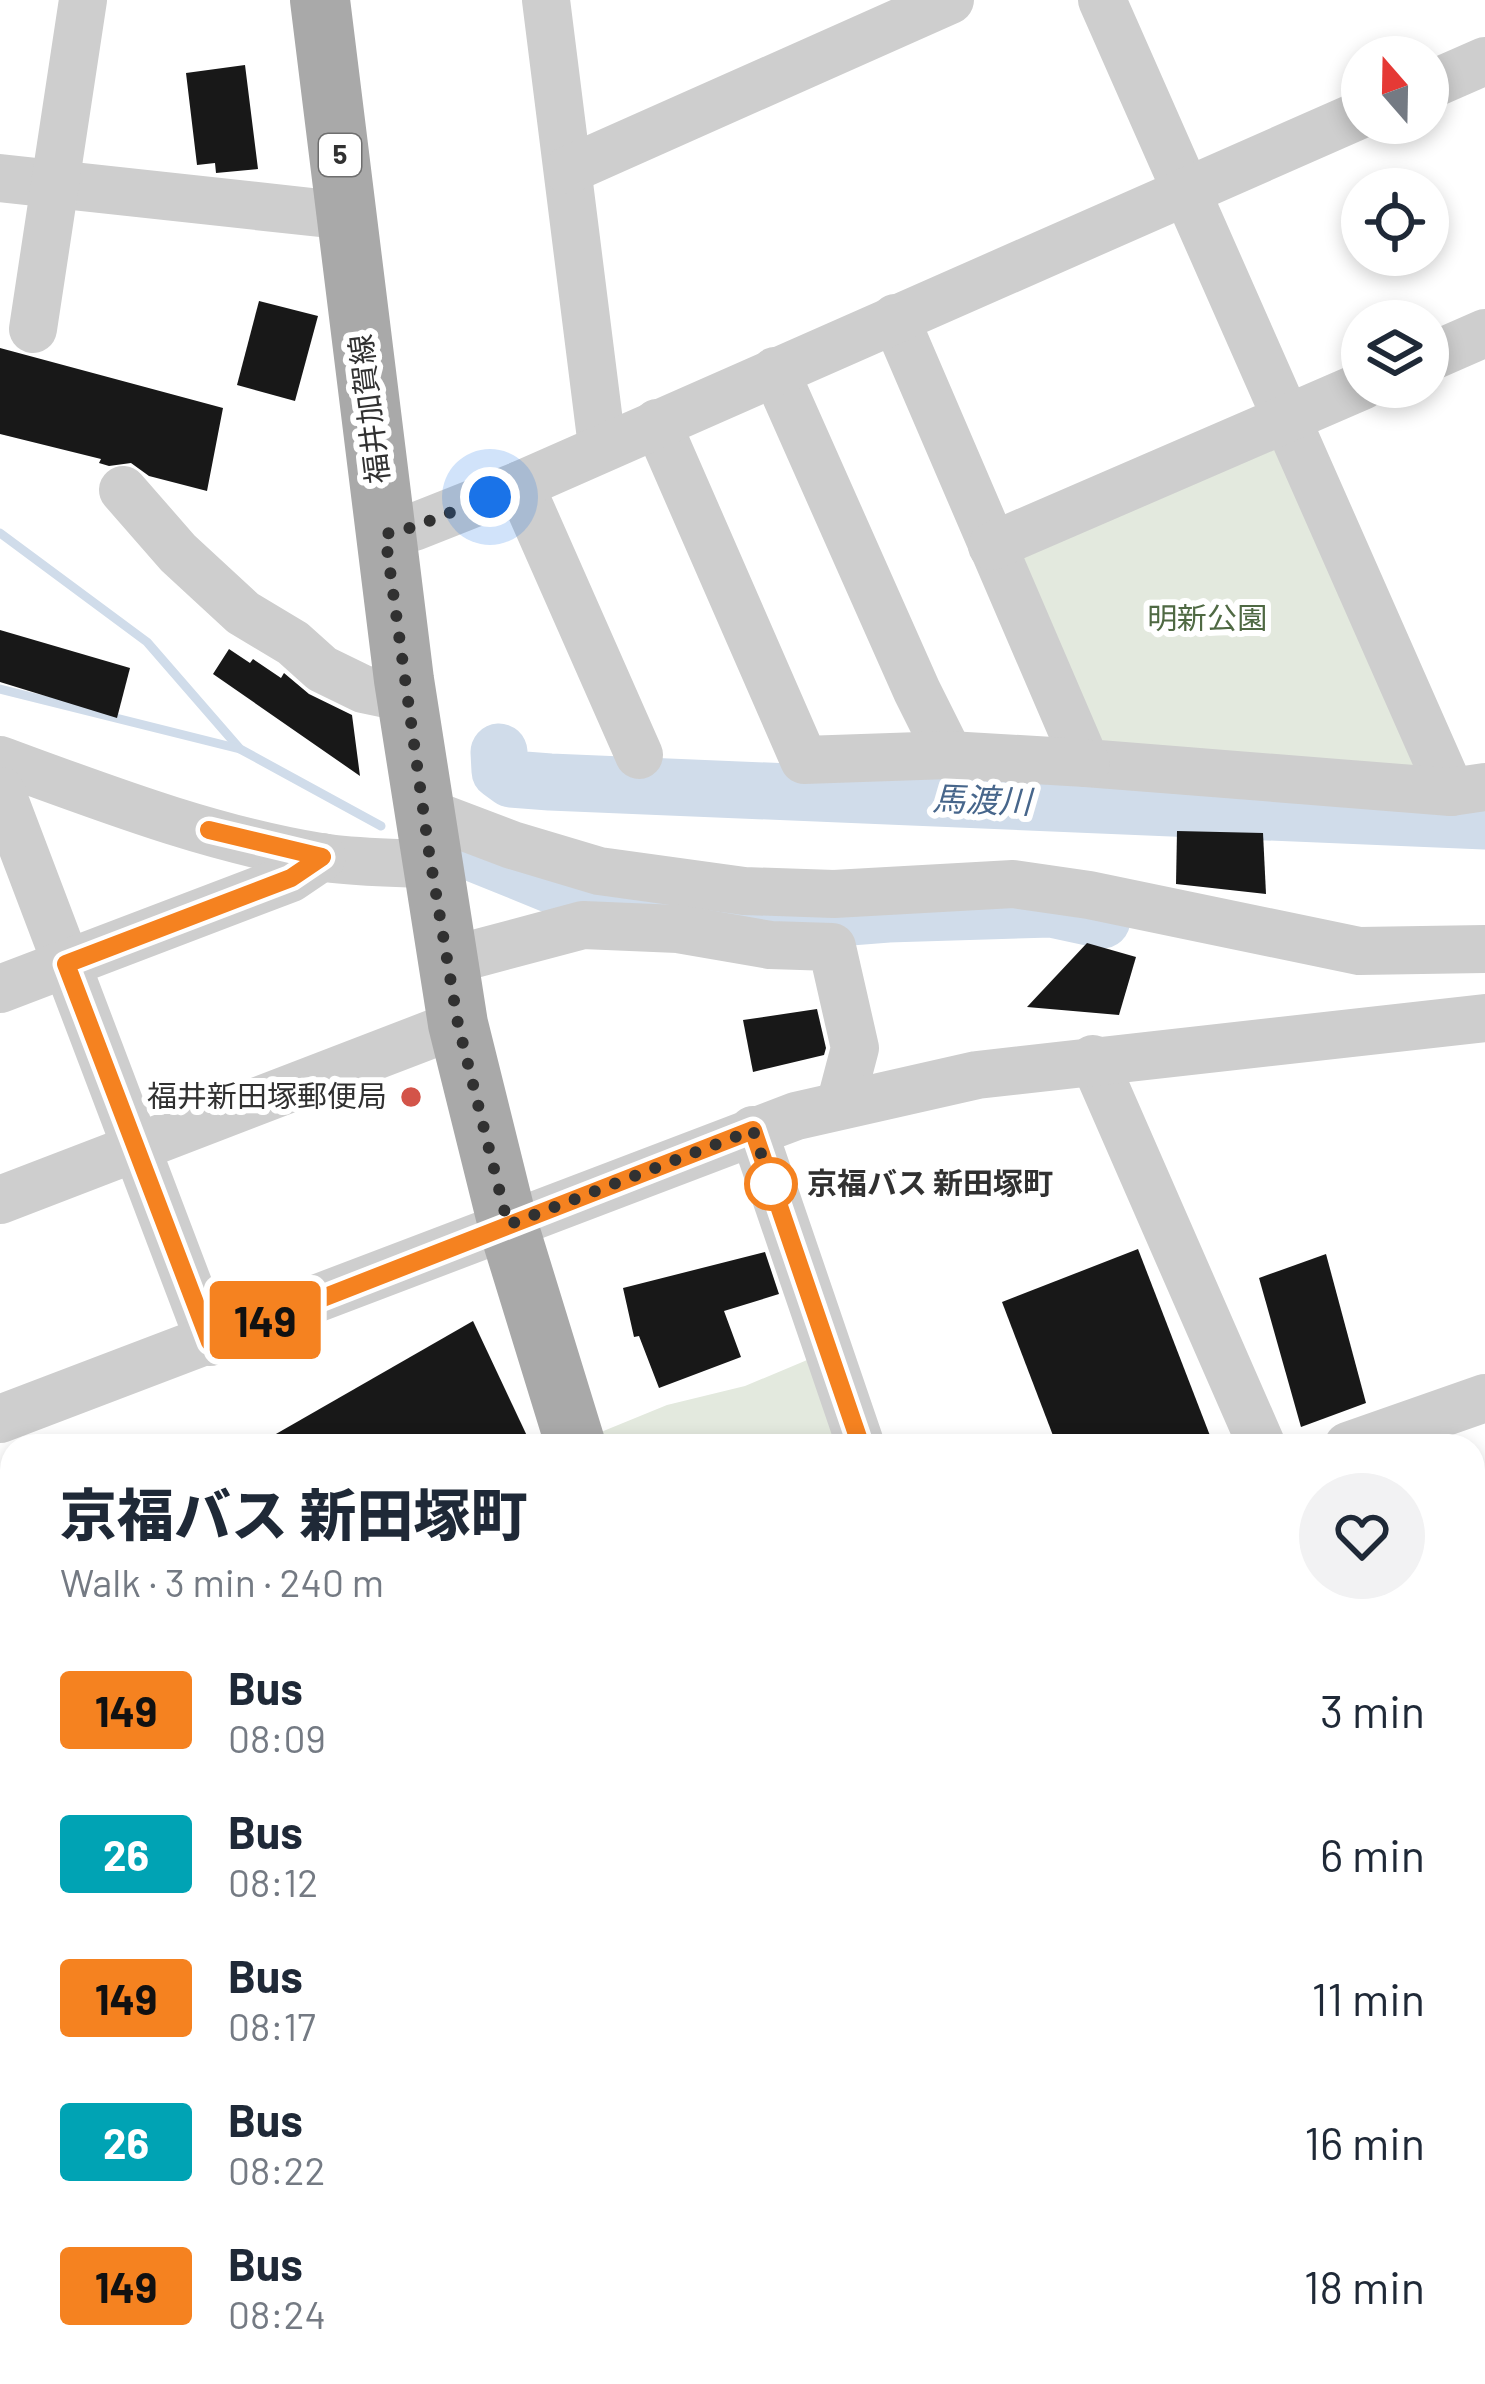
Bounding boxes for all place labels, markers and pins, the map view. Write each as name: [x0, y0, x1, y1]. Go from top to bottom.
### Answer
place label: 福井新田塚郵便局: [147, 1077, 387, 1113]
marker: 福井新田塚郵便局: [398, 1084, 424, 1110]
marker: 京福バス 新田塚町: [746, 1159, 796, 1209]
place label: 京福バス 新田塚町: [807, 1164, 1053, 1200]

